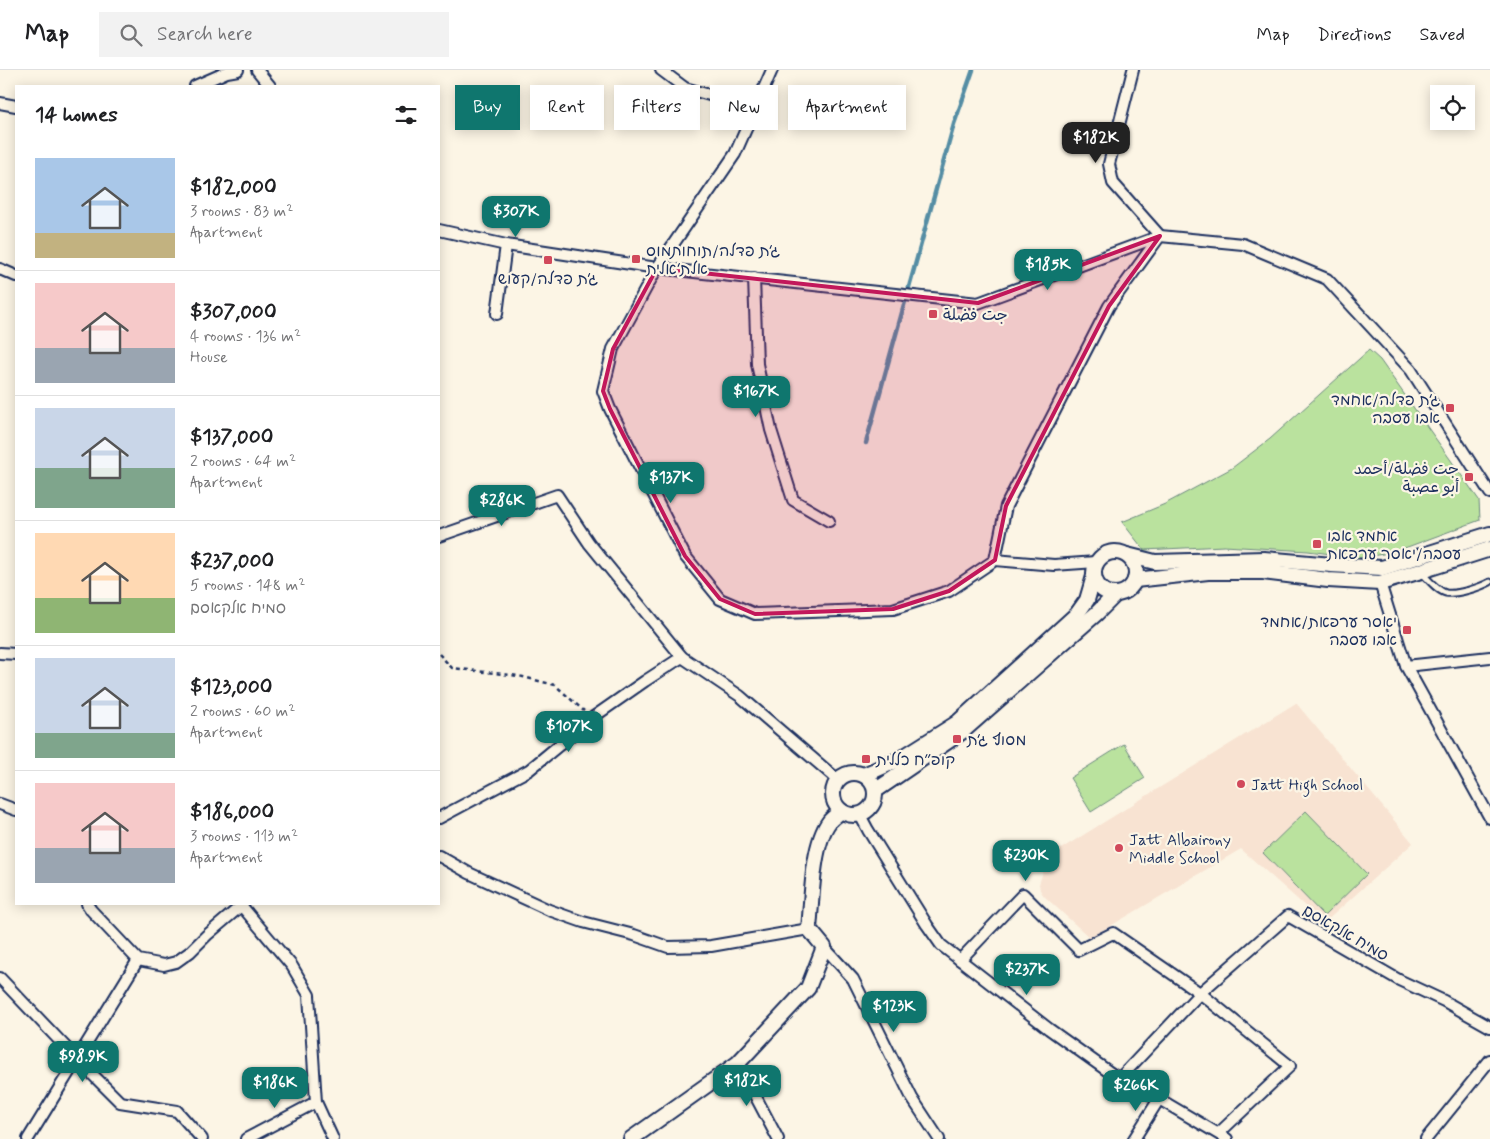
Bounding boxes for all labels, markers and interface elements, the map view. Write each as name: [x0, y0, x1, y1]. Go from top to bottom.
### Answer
search box: [99, 12, 449, 57]
text: Map: [25, 19, 69, 50]
icon: search: [117, 21, 145, 49]
text: Search here: [157, 22, 253, 47]
text: Map: [1257, 23, 1290, 47]
text: Directions: [1318, 23, 1392, 47]
text: Saved: [1420, 23, 1465, 47]
chip: Buy: [455, 85, 520, 130]
chip: Rent: [530, 85, 604, 130]
chip: Filters: [614, 85, 700, 130]
chip: New: [710, 85, 778, 130]
chip: Apartment: [788, 85, 906, 130]
map controls: [1430, 85, 1475, 130]
button: locate: [1430, 85, 1475, 130]
text: 14 homes: [35, 101, 118, 129]
icon: filters: [392, 101, 420, 129]
pin: $182K: [1061, 122, 1131, 164]
text: $182K: [1073, 127, 1119, 148]
text: $182,000: [190, 173, 277, 201]
icon: home: [75, 178, 135, 238]
pin: $307K: [481, 196, 551, 238]
text: 3 rooms · 83 m²: [190, 201, 293, 222]
text: $307K: [493, 201, 539, 222]
text: Apartment: [190, 222, 263, 243]
place label: ג׳ת פדלה/תוחותמוס אלת׳אלית: [645, 241, 780, 280]
pin: $185K: [1013, 248, 1083, 291]
marker: ג׳ת פדלה/תוחותמוס אלת׳אלית: [630, 253, 642, 265]
marker: ג׳ת פדלה/קעוש: [542, 254, 554, 266]
text: $185K: [1025, 254, 1071, 275]
place label: ג׳ת פדלה/קעוש: [498, 269, 598, 290]
text: $307,000: [190, 298, 277, 326]
icon: home: [75, 303, 135, 363]
place label: جت فضلة: [943, 305, 1008, 326]
marker: جت فضلة: [927, 308, 939, 320]
text: 4 rooms · 136 m²: [190, 326, 301, 347]
text: House: [190, 347, 228, 368]
pin: $167K: [721, 376, 791, 418]
text: $167K: [733, 381, 779, 402]
place label: ג׳ת פדלה/אחמד אבו עסבה: [1331, 390, 1440, 429]
marker: ג׳ת פדלה/אחמד אבו עסבה: [1444, 402, 1456, 414]
text: $137,000: [190, 423, 273, 451]
icon: home: [75, 428, 135, 488]
text: 2 rooms · 64 m²: [190, 451, 296, 472]
place label: جت فضلة/أحمد أبو عصبة: [1354, 459, 1459, 498]
pin: $137K: [636, 462, 706, 504]
text: $137K: [649, 467, 693, 488]
marker: جت فضلة/أحمد أبو عصبة: [1463, 471, 1475, 483]
text: Apartment: [190, 472, 263, 493]
pin: $286K: [467, 484, 537, 527]
text: $286K: [480, 490, 524, 511]
place label: אחמד אבו עסבה/יאסר ערפאת: [1326, 526, 1461, 565]
marker: אחמד אבו עסבה/יאסר ערפאת: [1311, 538, 1323, 550]
text: $237,000: [190, 547, 274, 575]
icon: home: [75, 553, 135, 613]
text: 5 rooms · 148 m²: [190, 575, 305, 596]
text: סמיח אלקאסם: [190, 598, 286, 619]
place label: יאסר ערפאת/אחמד אבו עסבה: [1260, 612, 1397, 651]
marker: יאסר ערפאת/אחמד אבו עסבה: [1401, 624, 1413, 636]
text: $123,000: [190, 673, 272, 701]
icon: home: [75, 678, 135, 738]
text: 2 rooms · 60 m²: [190, 701, 295, 722]
pin: $107K: [534, 710, 604, 753]
text: $107K: [546, 716, 592, 737]
text: Apartment: [190, 722, 263, 743]
place label: מסוף ג׳ת: [966, 730, 1026, 751]
marker: מסוף ג׳ת: [951, 733, 963, 745]
place label: קופ״ח כללית: [875, 750, 955, 771]
marker: קופ״ח כללית: [860, 753, 872, 765]
place label: Jatt High School: [1251, 775, 1363, 797]
marker: Jatt High School: [1235, 778, 1247, 790]
text: $186,000: [190, 798, 274, 826]
icon: home: [75, 803, 135, 863]
text: 3 rooms · 113 m²: [190, 826, 298, 847]
place label: Jatt Albairony Middle School: [1129, 830, 1231, 869]
pin: $230K: [991, 840, 1061, 882]
marker: Jatt Albairony Middle School: [1113, 842, 1125, 854]
text: $230K: [1004, 845, 1048, 866]
text: Apartment: [190, 847, 263, 868]
street label: סמיח אלקאסם: [1298, 900, 1392, 966]
pin: $237K: [992, 954, 1062, 996]
text: $237K: [1005, 959, 1049, 980]
pin: $123K: [859, 990, 929, 1033]
text: $123K: [873, 996, 915, 1017]
pin: $98.9K: [42, 1040, 124, 1083]
text: $98.9K: [59, 1046, 107, 1067]
pin: $182K: [712, 1064, 782, 1107]
pin: $186K: [240, 1066, 310, 1109]
text: $182K: [724, 1070, 770, 1091]
pin: $266K: [1101, 1070, 1171, 1112]
text: $186K: [253, 1072, 297, 1093]
text: $266K: [1114, 1075, 1158, 1096]

